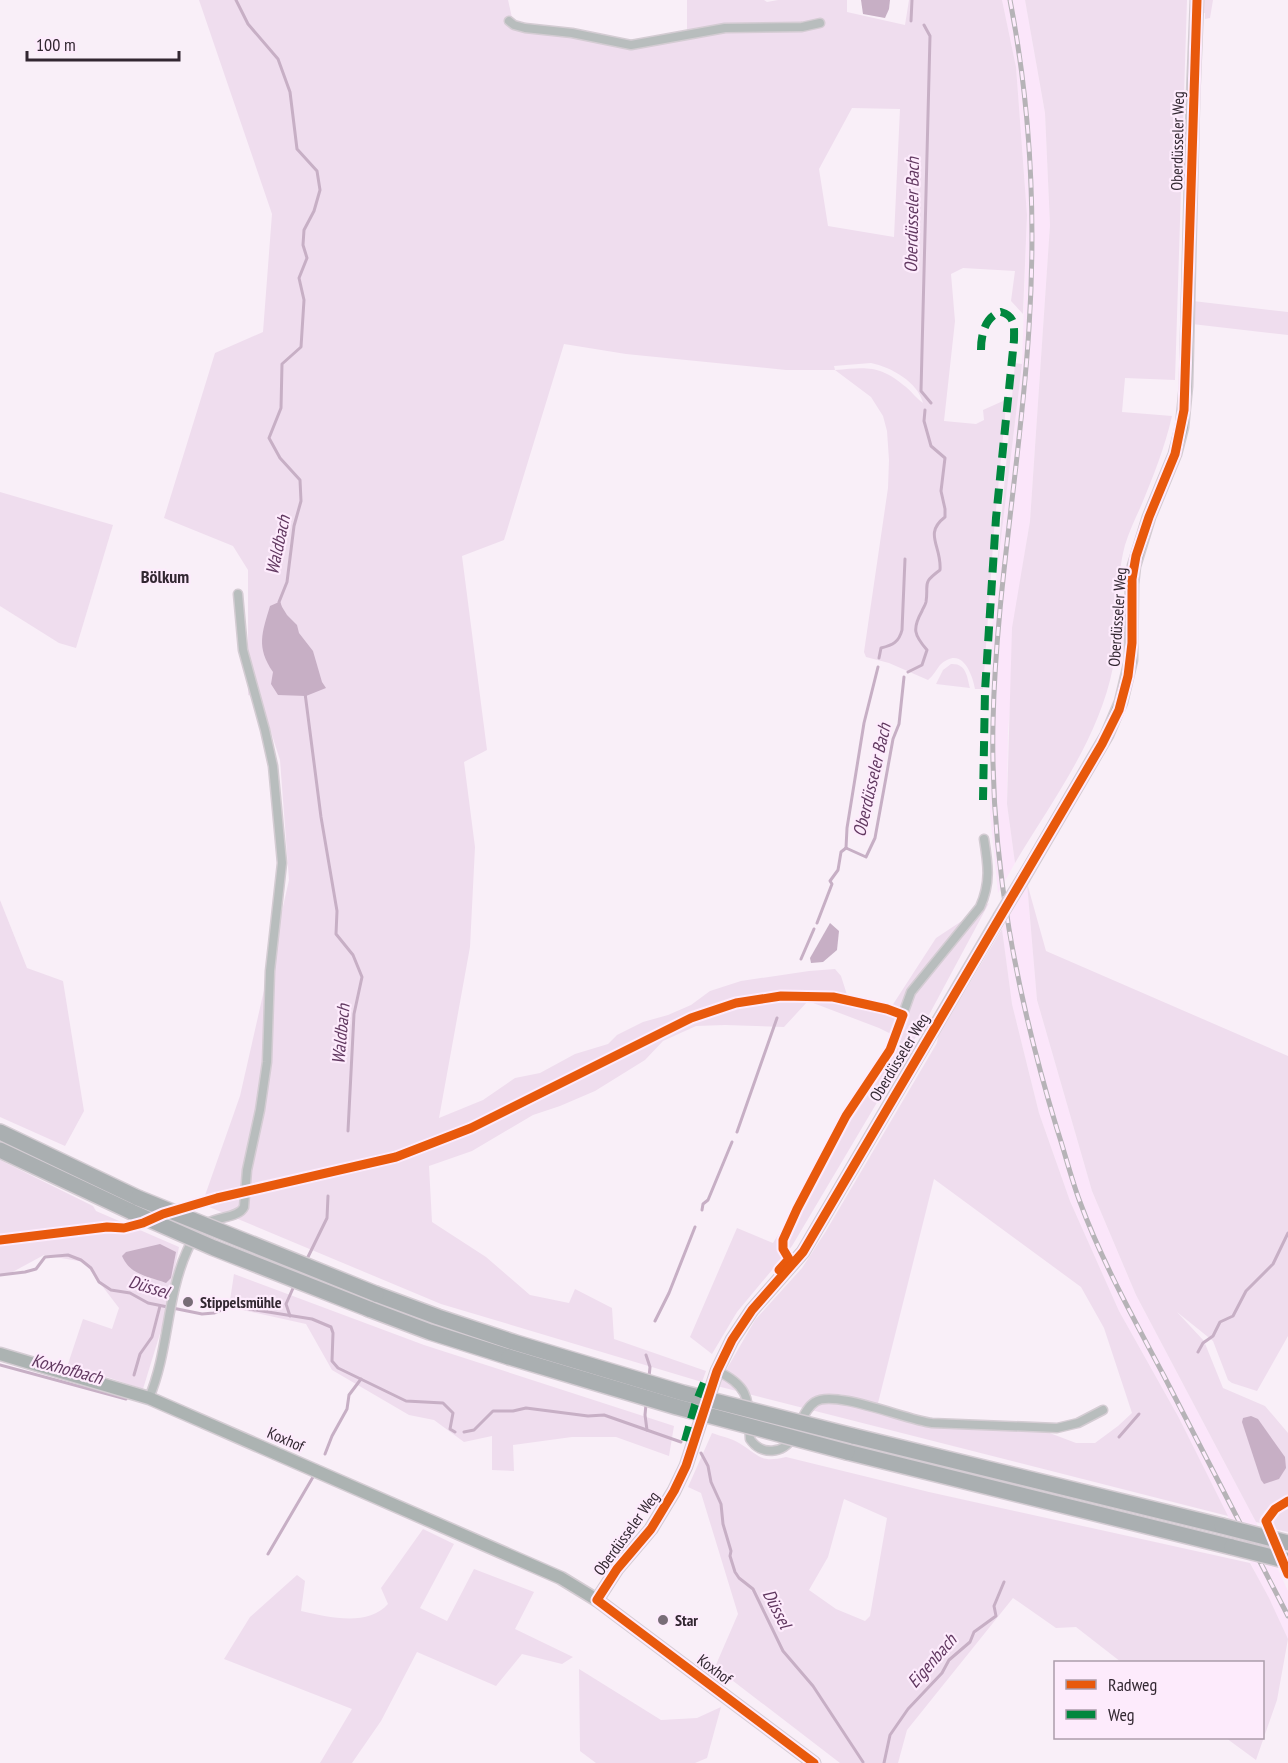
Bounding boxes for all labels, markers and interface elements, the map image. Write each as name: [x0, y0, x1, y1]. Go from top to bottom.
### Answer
scale bar: [27, 24, 178, 62]
text: 100 m: [36, 33, 76, 56]
street label: Oberdüsseler Weg: [1166, 91, 1188, 191]
water label: Oberdüsseler Bach: [899, 156, 924, 273]
water label: Waldbach: [260, 512, 295, 577]
district label: Bölkum: [141, 565, 189, 588]
street label: Oberdüsseler Weg: [1104, 567, 1130, 667]
water label: Oberdüsseler Bach: [847, 720, 896, 839]
water label: Waldbach: [326, 1002, 355, 1065]
street label: Oberdüsseler Weg: [865, 1009, 933, 1105]
water label: Düssel: [126, 1270, 174, 1304]
place label: Stippelsmühle: [200, 1292, 282, 1312]
marker: Stippelsmühle: [181, 1295, 195, 1309]
water label: Koxhofbach: [29, 1348, 106, 1389]
street label: Koxhof: [264, 1422, 308, 1456]
street label: Oberdüsseler Weg: [589, 1487, 663, 1579]
water label: Düssel: [758, 1585, 798, 1634]
place label: Star: [675, 1610, 698, 1630]
marker: Star: [656, 1613, 670, 1627]
water label: Eigenbach: [902, 1628, 962, 1692]
street label: Koxhof: [694, 1649, 737, 1689]
legend: [1054, 1661, 1264, 1739]
text: Radweg: [1108, 1673, 1157, 1696]
text: Weg: [1108, 1703, 1135, 1726]

